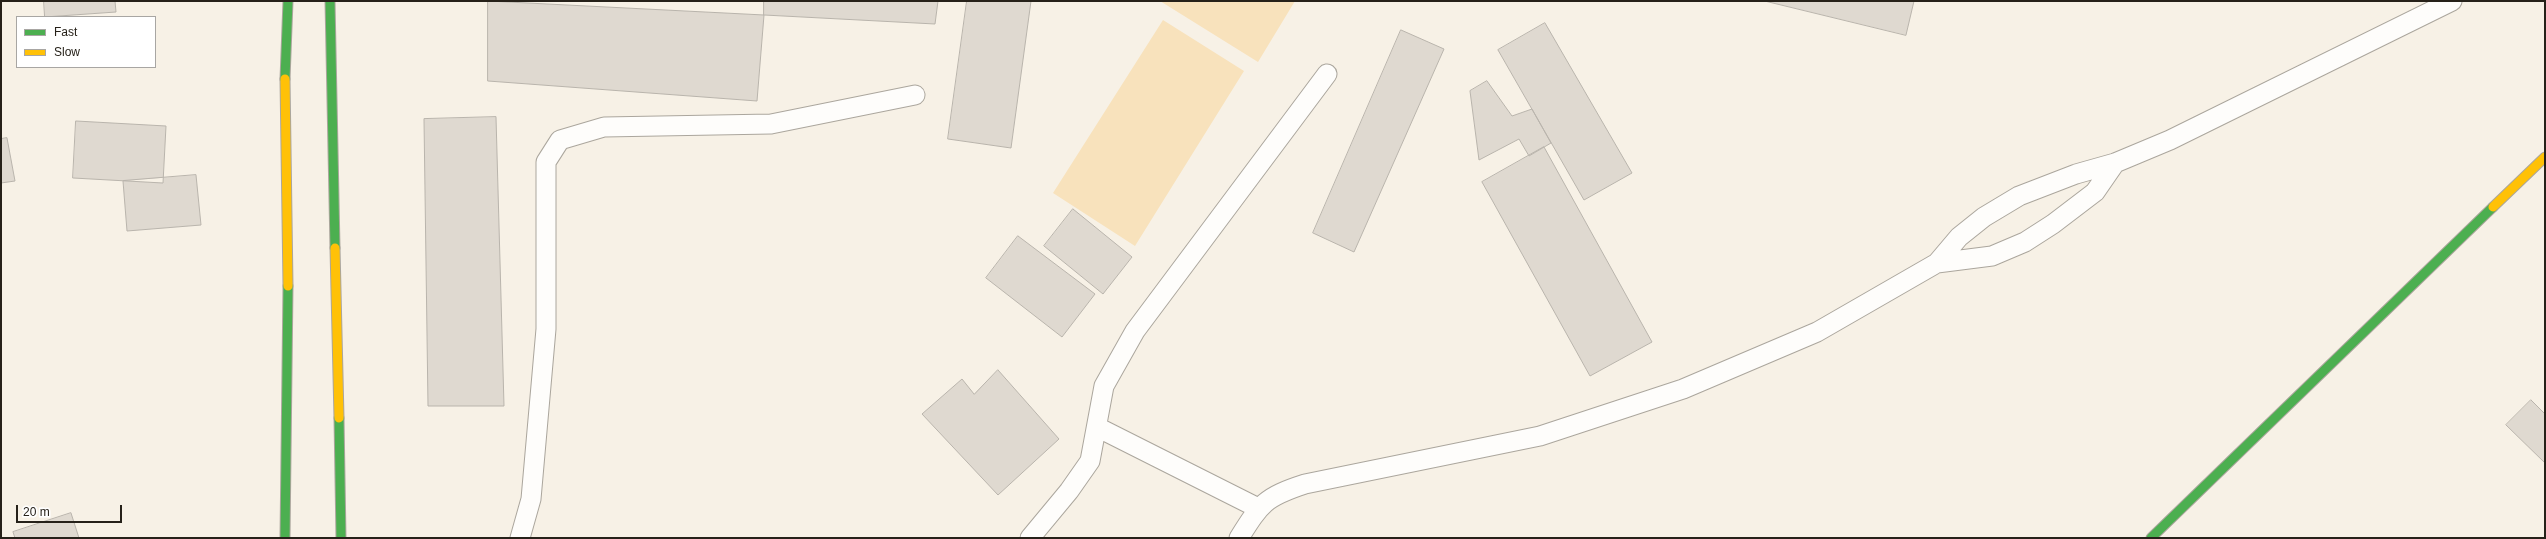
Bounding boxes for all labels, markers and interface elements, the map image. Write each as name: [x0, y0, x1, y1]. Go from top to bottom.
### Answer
legend: [16, 16, 156, 68]
text: Fast: [54, 25, 77, 39]
text: Slow: [54, 45, 80, 59]
scale bar: [18, 497, 124, 523]
text: 20 m: [23, 505, 50, 519]

